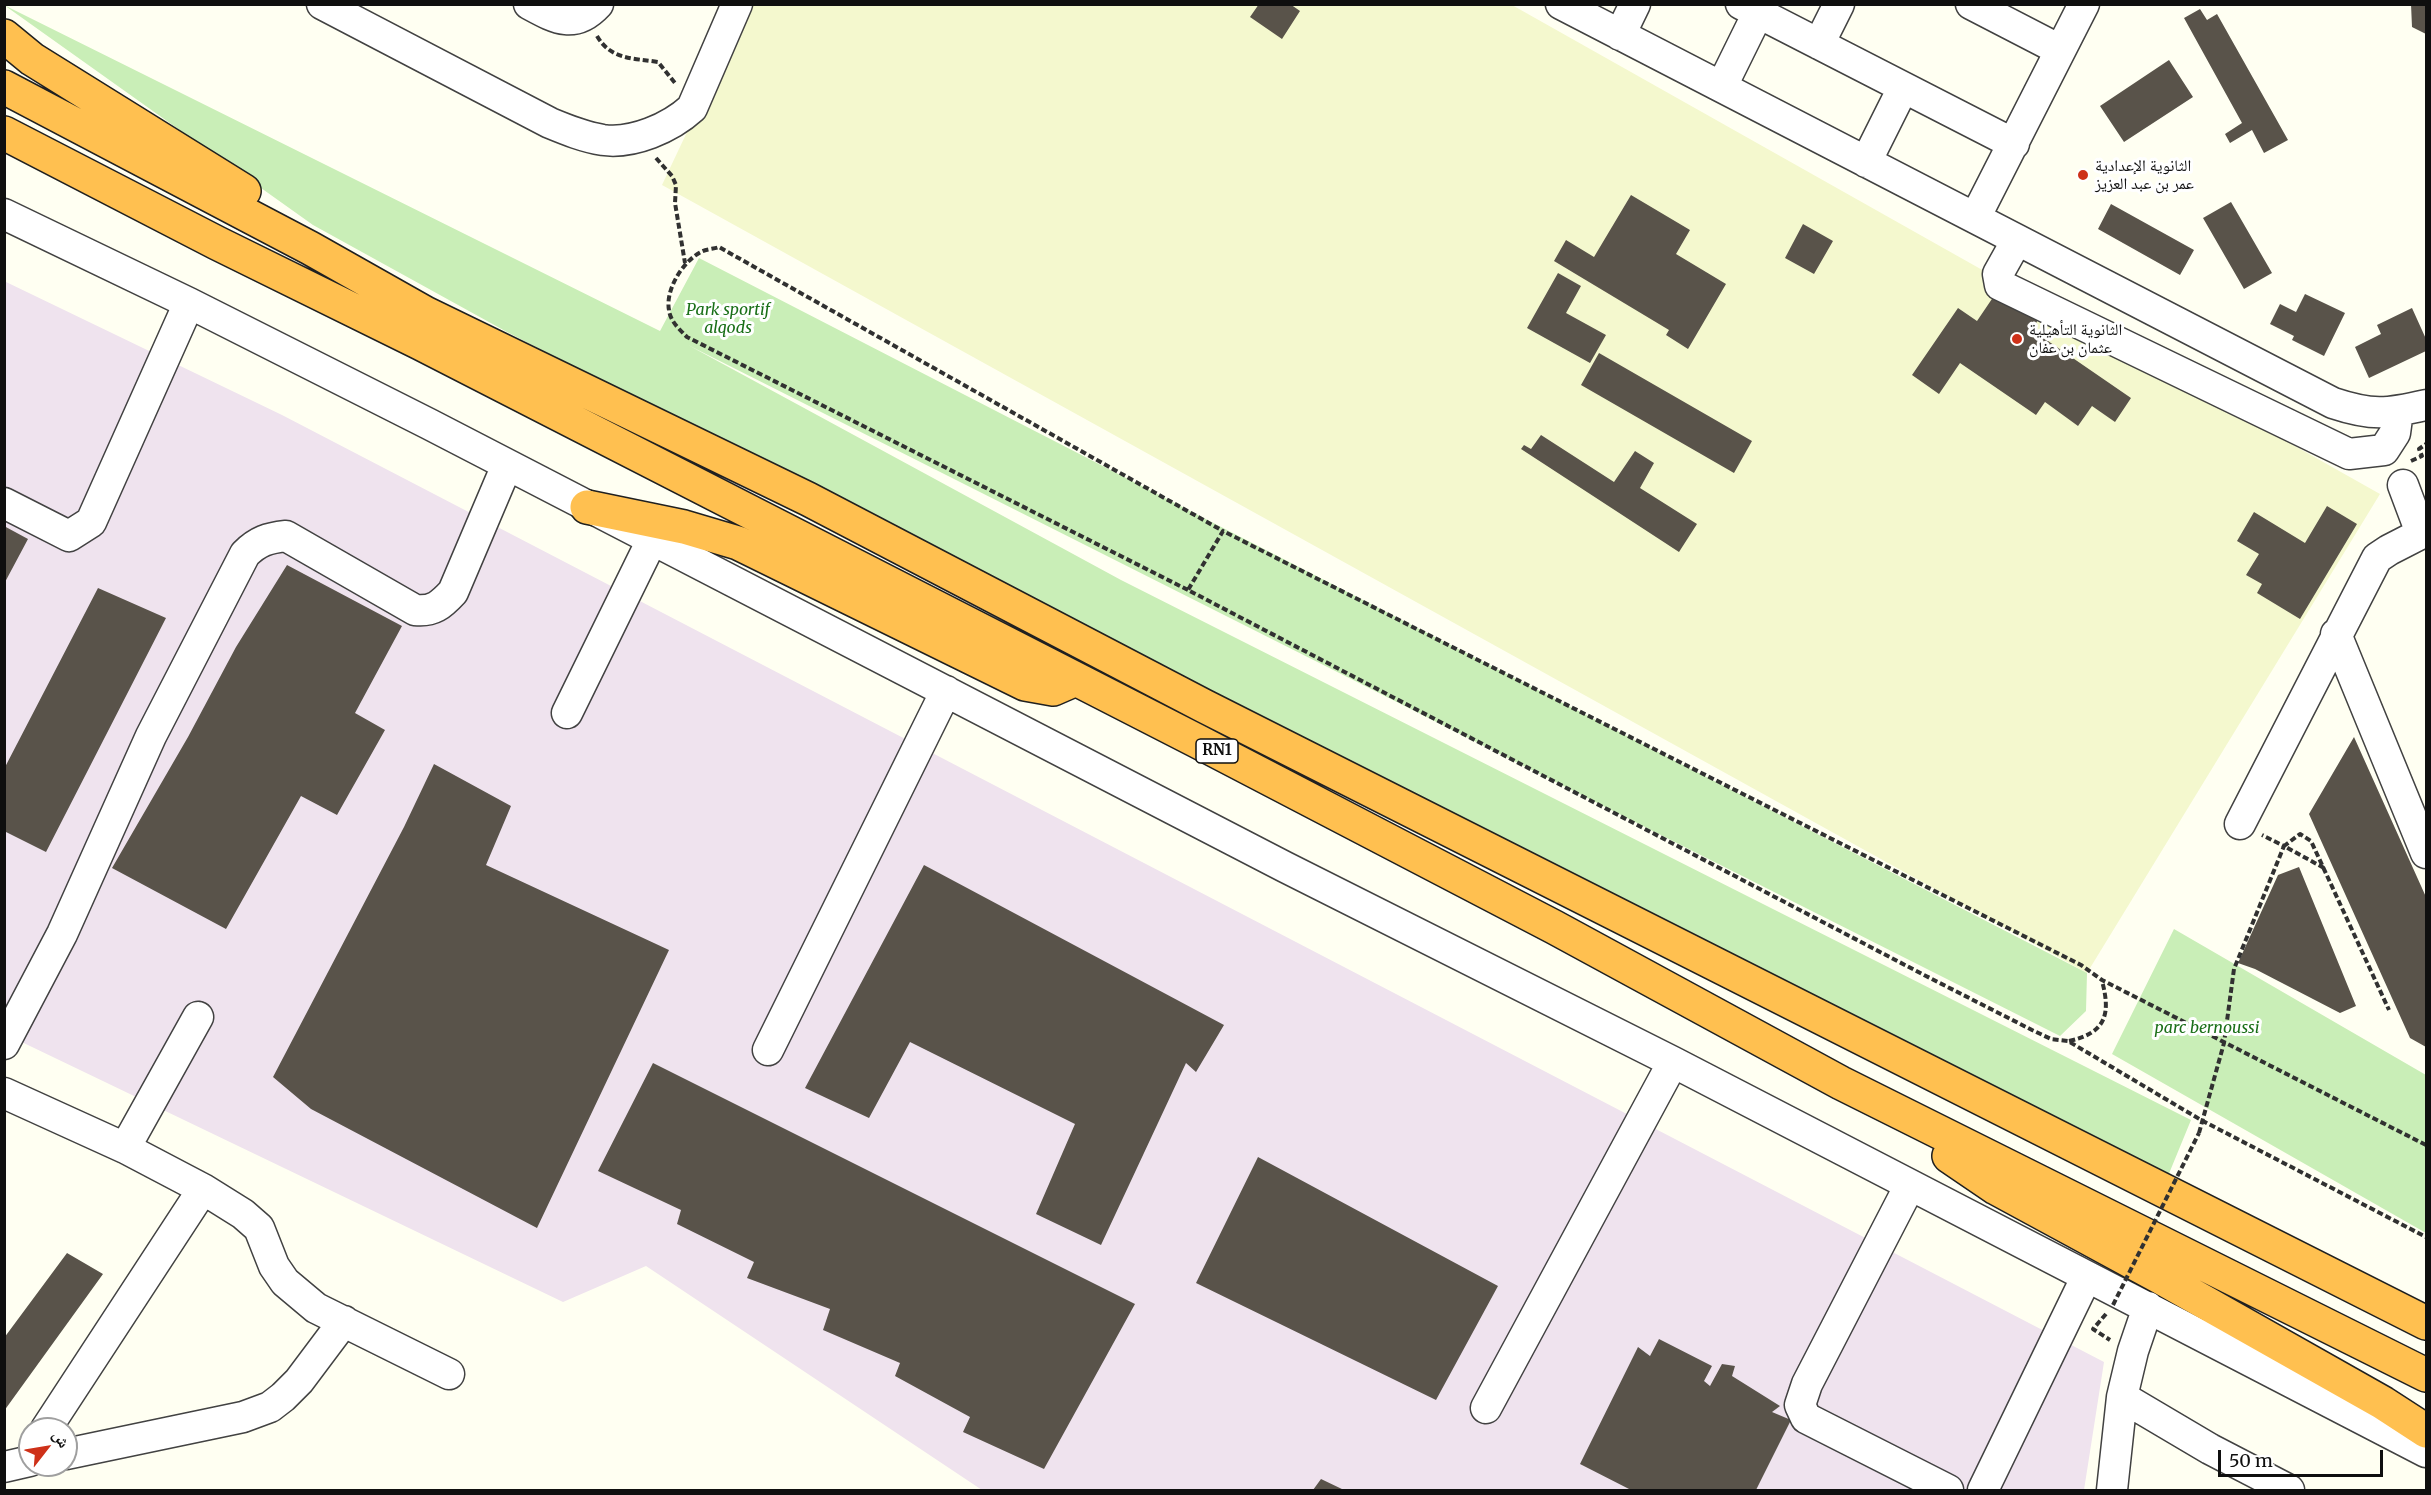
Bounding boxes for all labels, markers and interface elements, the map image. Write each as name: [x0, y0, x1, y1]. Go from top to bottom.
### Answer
place label: الثانوية الإعدادية عمر بن عبد العزيز: [2095, 156, 2194, 194]
marker: الثانوية الإعدادية عمر بن عبد العزيز: [2076, 168, 2090, 182]
park label: Park sportif alqods: [686, 300, 770, 338]
place label: الثانوية التأهيلية عثمان بن عفان: [2029, 320, 2122, 358]
marker: الثانوية التأهيلية عثمان بن عفان: [2010, 332, 2024, 346]
road number: RN1: [1196, 739, 1238, 763]
park label: parc bernoussi: [2155, 1018, 2259, 1038]
north arrow: [18, 1417, 78, 1477]
text: ش: [49, 1426, 75, 1451]
scale bar: [2221, 1438, 2386, 1476]
text: 50 m: [2229, 1449, 2273, 1472]

